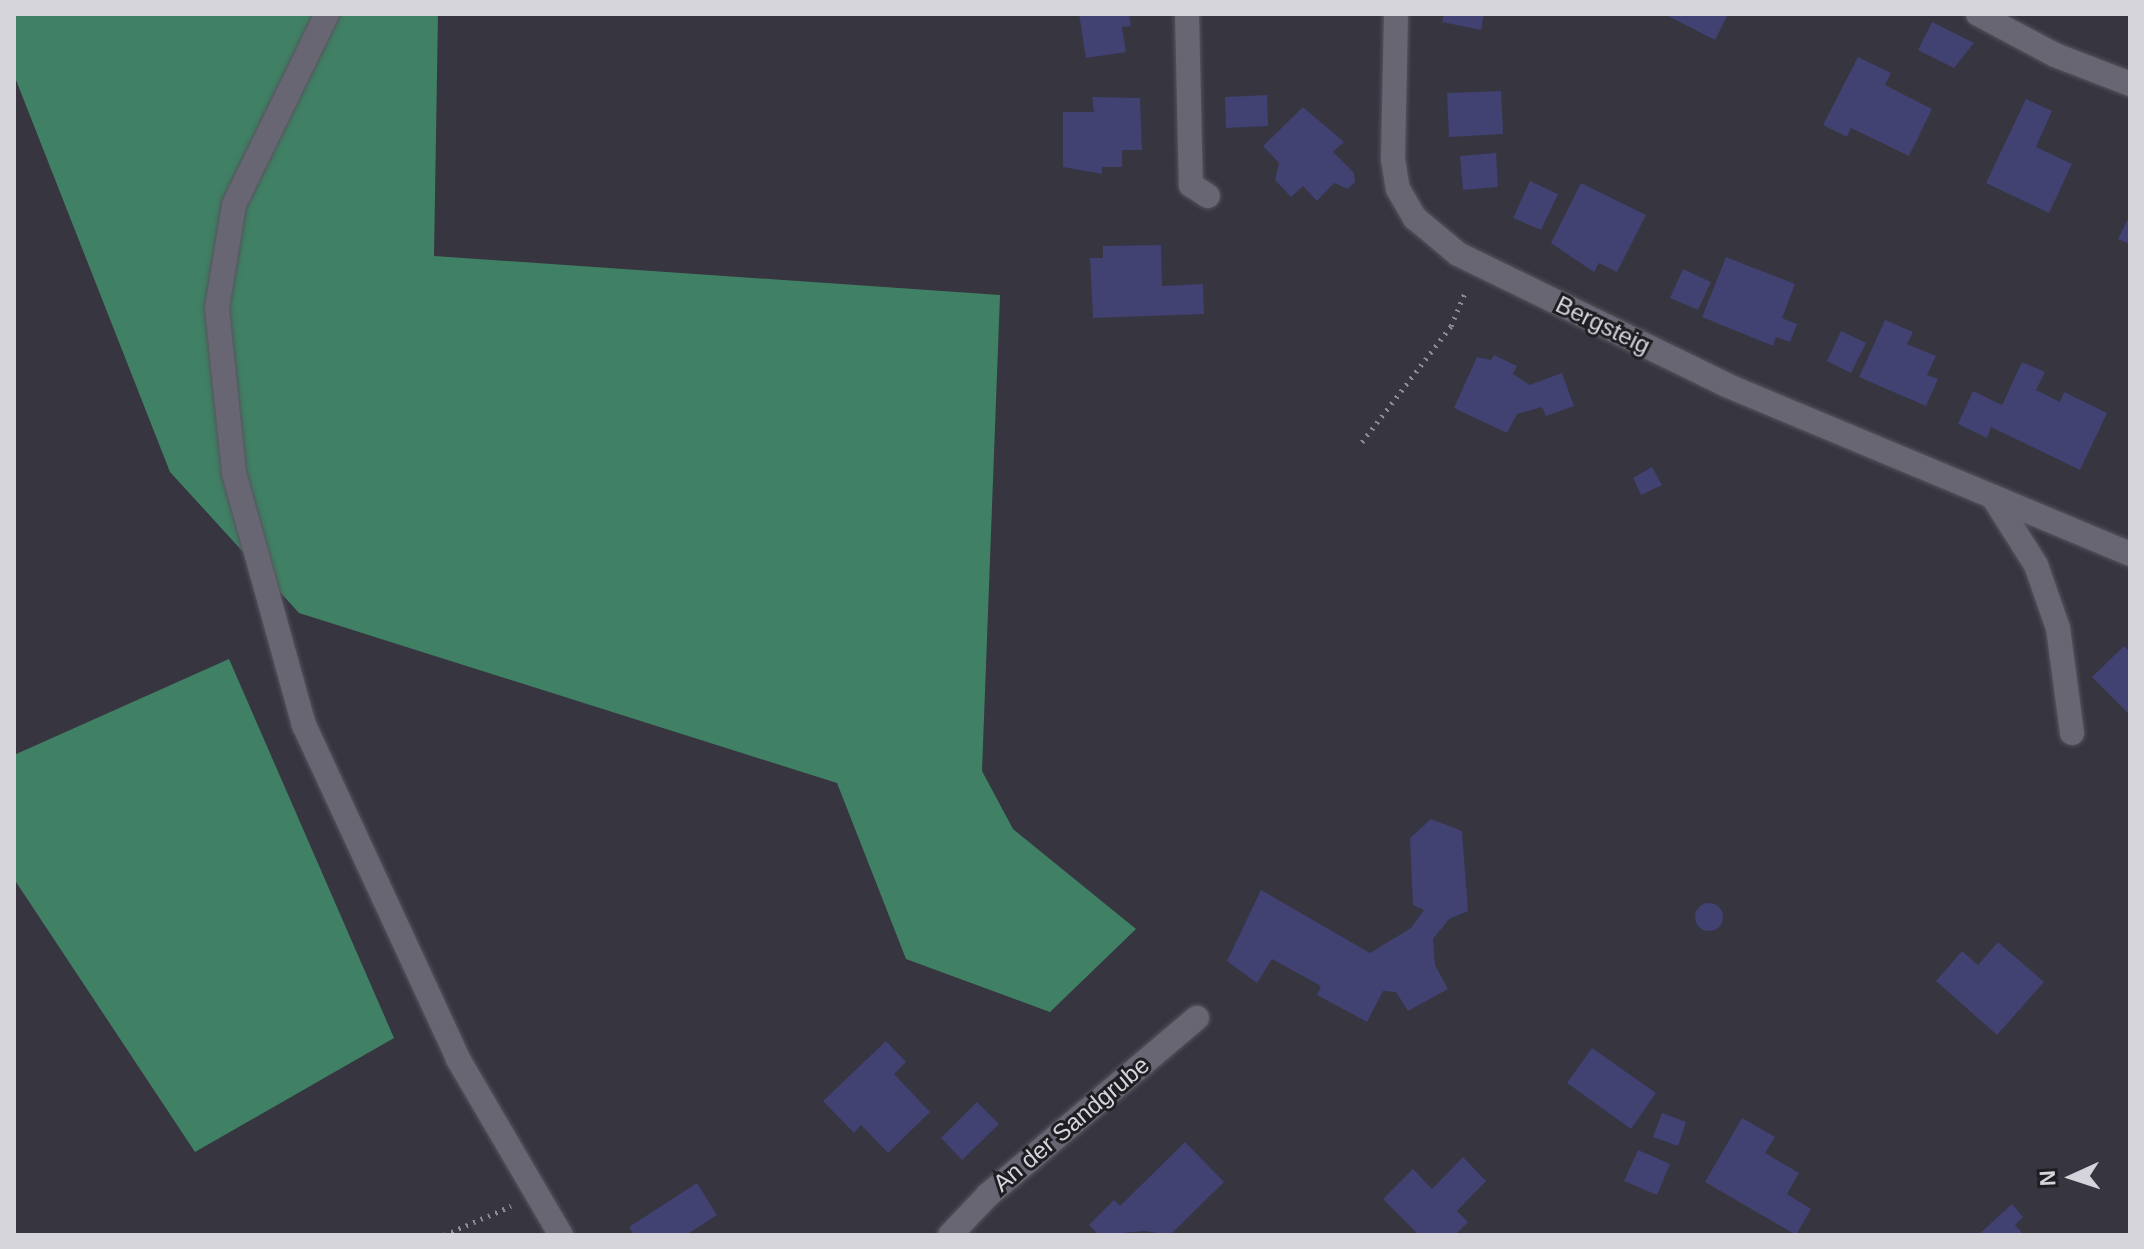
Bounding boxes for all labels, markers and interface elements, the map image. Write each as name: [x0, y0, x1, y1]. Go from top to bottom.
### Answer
street label: Bergsteig: [1551, 290, 1655, 360]
street label: An der Sandgrube: [987, 1050, 1155, 1198]
north arrow: [2032, 1137, 2112, 1217]
text: N: [2035, 1170, 2060, 1187]

